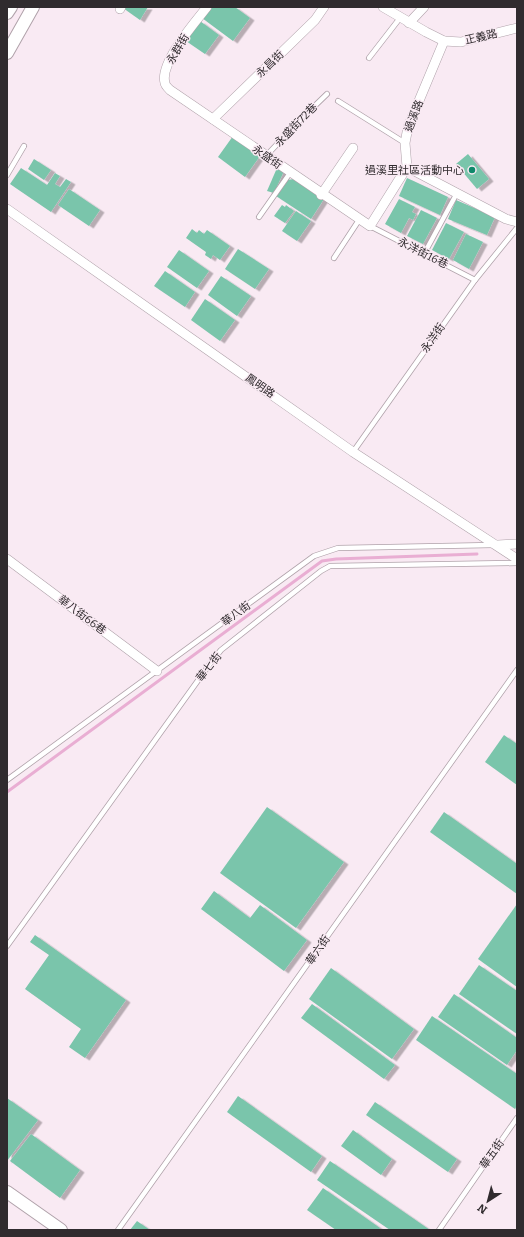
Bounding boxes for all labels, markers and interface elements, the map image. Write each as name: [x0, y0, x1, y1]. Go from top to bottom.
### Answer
street label: 正義路: [463, 27, 499, 47]
street label: 永群街: [164, 31, 192, 67]
street label: 永昌街: [254, 48, 286, 80]
street label: 過溪路: [402, 98, 426, 134]
street label: 永盛街72巷: [272, 101, 320, 149]
street label: 永盛街: [250, 142, 284, 172]
place label: 過溪里社區活動中心: [365, 164, 464, 177]
marker: 過溪里社區活動中心: [467, 165, 477, 175]
street label: 永洋街16巷: [396, 235, 450, 271]
street label: 永洋街: [418, 321, 448, 355]
street label: 鳳明路: [243, 371, 277, 401]
street label: 華八街66巷: [55, 593, 109, 637]
street label: 華八街: [219, 599, 253, 629]
street label: 華七街: [194, 650, 224, 684]
street label: 華六街: [303, 933, 333, 967]
street label: 華五街: [477, 1137, 507, 1171]
north arrow: [468, 1181, 508, 1221]
text: N: [475, 1201, 490, 1216]

